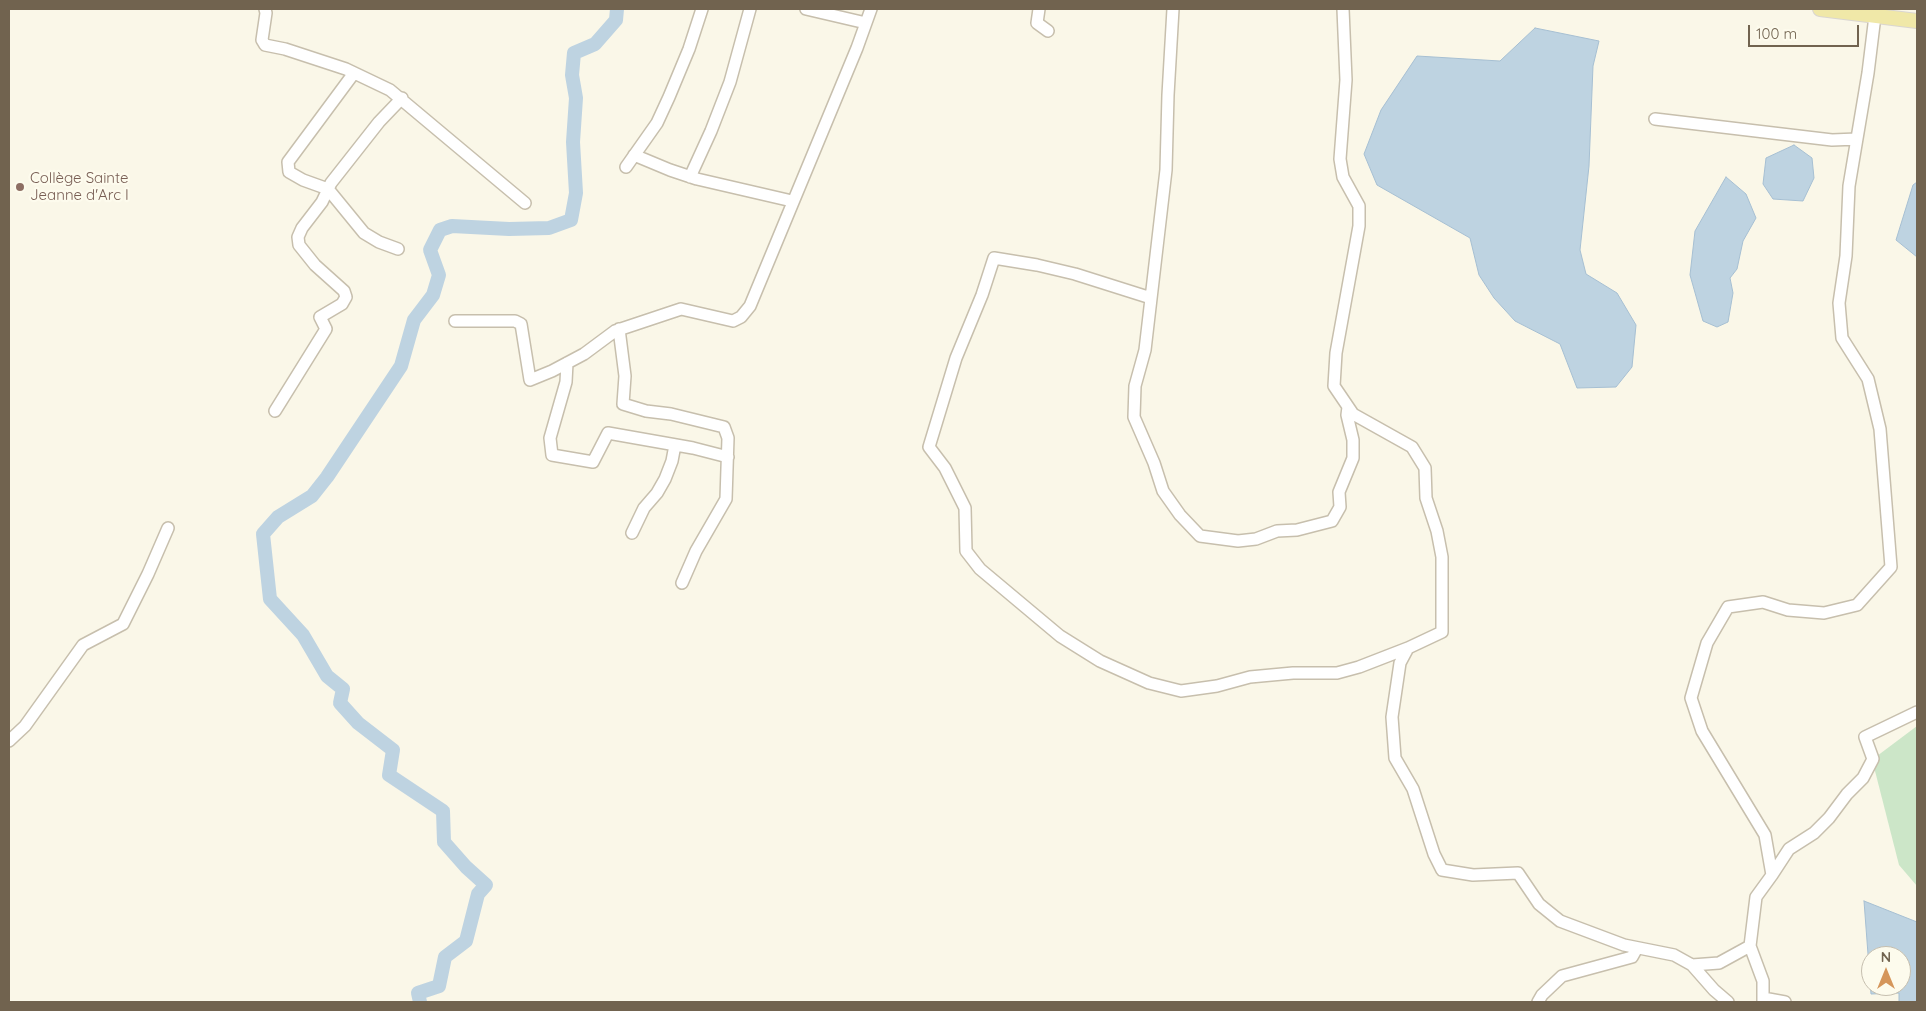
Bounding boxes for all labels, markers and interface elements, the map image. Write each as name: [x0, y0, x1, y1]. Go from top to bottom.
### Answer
scale bar: [1751, 15, 1862, 47]
text: 100 m: [1756, 24, 1797, 43]
place label: Collège Sainte Jeanne d'Arc I: [30, 169, 129, 204]
marker: Collège Sainte Jeanne d'Arc I: [14, 181, 26, 193]
north arrow: [1861, 946, 1911, 996]
text: N: [1881, 948, 1891, 966]

